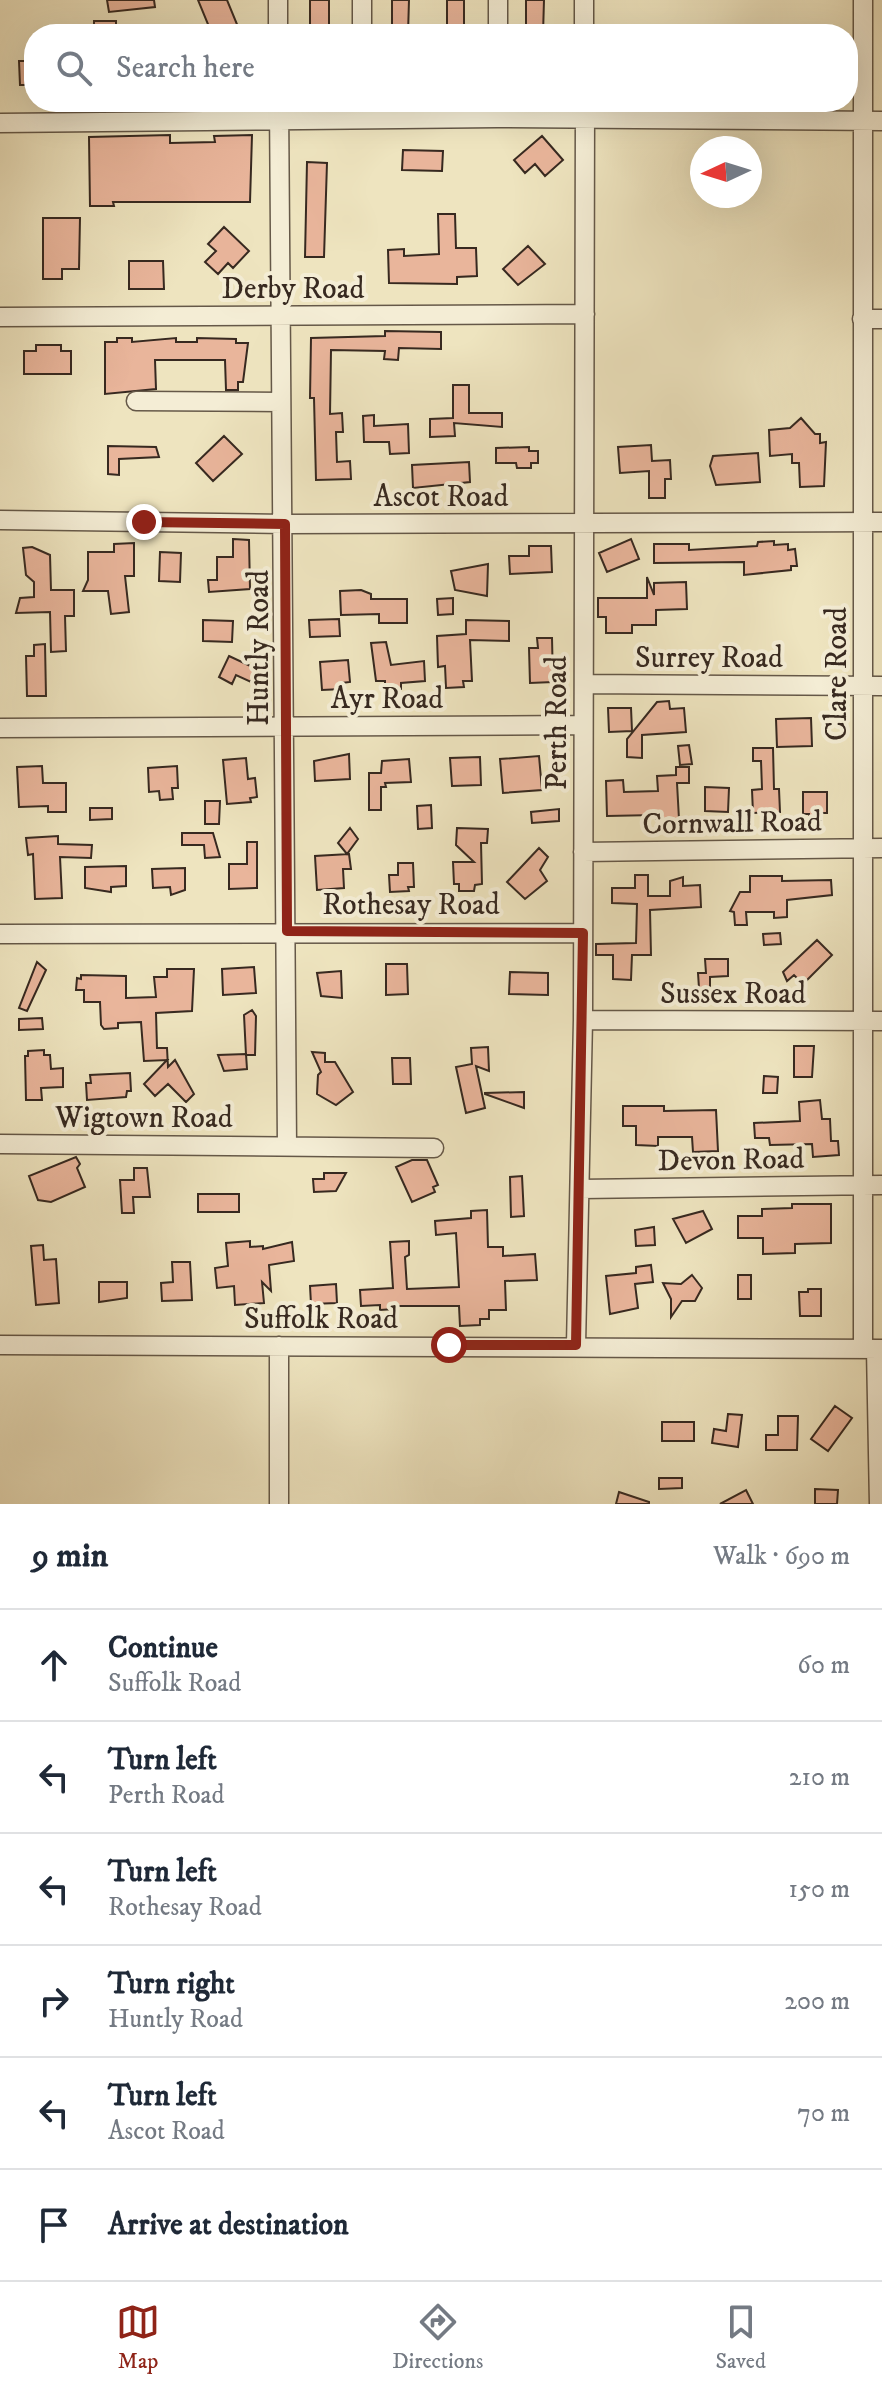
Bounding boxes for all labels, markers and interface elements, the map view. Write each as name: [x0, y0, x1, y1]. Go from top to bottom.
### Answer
search box: [24, 24, 858, 112]
icon: search: [52, 46, 96, 90]
text: Search here: [116, 50, 255, 87]
north arrow: [690, 136, 762, 208]
street label: Derby Road: [222, 271, 364, 308]
street label: Ascot Road: [374, 479, 508, 516]
route end: [126, 504, 162, 540]
street label: Huntly Road: [241, 570, 278, 726]
street label: Clare Road: [819, 607, 856, 741]
street label: Surrey Road: [635, 640, 783, 677]
street label: Perth Road: [539, 656, 576, 790]
street label: Ayr Road: [331, 681, 443, 718]
street label: Cornwall Road: [642, 803, 822, 844]
street label: Rothesay Road: [322, 887, 500, 924]
street label: Sussex Road: [660, 976, 806, 1013]
street label: Wigtown Road: [54, 1100, 233, 1137]
street label: Devon Road: [657, 1141, 805, 1180]
street label: Suffolk Road: [244, 1301, 398, 1338]
route start: [431, 1327, 467, 1363]
text: 9 min: [32, 1535, 108, 1577]
text: Walk · 690 m: [713, 1540, 850, 1573]
text: Continue: [108, 1630, 218, 1667]
icon: ahead: [32, 1643, 76, 1687]
text: 60 m: [797, 1649, 850, 1682]
text: Suffolk Road: [108, 1667, 241, 1700]
text: Turn left: [108, 1742, 217, 1779]
icon: left: [32, 1755, 76, 1799]
text: 210 m: [789, 1761, 850, 1794]
text: Perth Road: [108, 1779, 225, 1812]
text: Turn left: [108, 1854, 217, 1891]
icon: left: [32, 1867, 76, 1911]
text: 150 m: [789, 1873, 850, 1906]
text: Rothesay Road: [108, 1891, 262, 1924]
text: Turn right: [108, 1966, 235, 2003]
icon: right: [32, 1979, 76, 2023]
text: 200 m: [784, 1985, 850, 2018]
text: Huntly Road: [108, 2003, 243, 2036]
text: Turn left: [108, 2078, 217, 2115]
icon: left: [32, 2091, 76, 2135]
text: 70 m: [797, 2097, 850, 2130]
text: Ascot Road: [108, 2115, 225, 2148]
icon: arrive: [32, 2203, 76, 2247]
text: Arrive at destination: [108, 2207, 349, 2244]
tab: Map: [116, 2300, 160, 2375]
tab: Directions: [392, 2300, 483, 2375]
tab: Saved: [715, 2300, 766, 2375]

